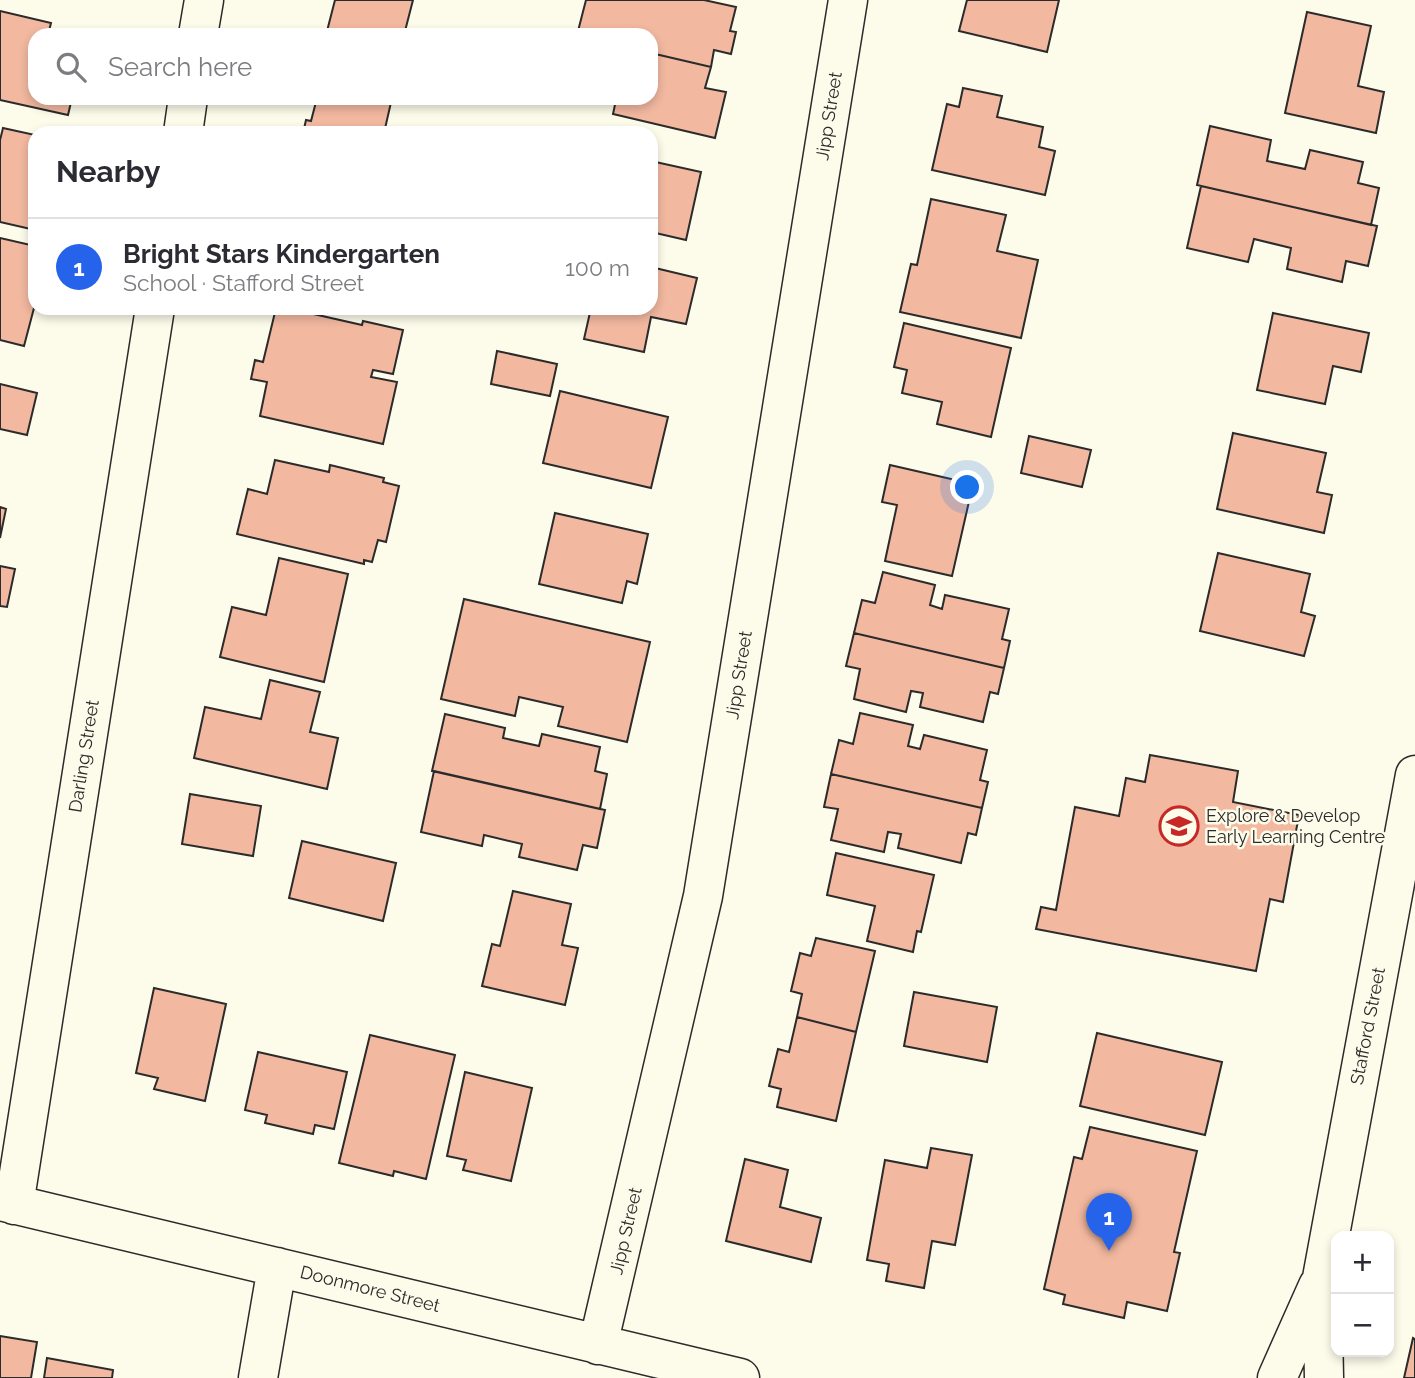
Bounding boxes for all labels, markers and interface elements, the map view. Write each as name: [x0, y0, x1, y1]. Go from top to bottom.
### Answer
search box: [28, 28, 658, 105]
icon: search: [52, 48, 90, 86]
text: Search here: [108, 52, 252, 82]
street label: Jipp Street: [811, 70, 846, 162]
text: Nearby: [56, 154, 160, 189]
text: Bright Stars Kindergarten: [123, 239, 440, 269]
text: 1: [73, 254, 85, 281]
text: 100 m: [565, 254, 630, 281]
text: School · Stafford Street: [123, 269, 364, 296]
your location: [950, 470, 984, 504]
street label: Jipp Street: [721, 629, 756, 721]
street label: Darling Street: [64, 698, 103, 814]
school or university icon: Explore & Develop Early Learning Centre: [1158, 805, 1200, 847]
place label: Explore & Develop Early Learning Centre: [1206, 805, 1385, 847]
street label: Stafford Street: [1346, 965, 1389, 1086]
street label: Jipp Street: [605, 1185, 646, 1277]
pin: 1: [1086, 1193, 1132, 1251]
map controls: [1331, 1231, 1394, 1357]
button: +: [1331, 1231, 1394, 1294]
street label: Doonmore Street: [298, 1261, 442, 1316]
button: −: [1331, 1294, 1394, 1357]

